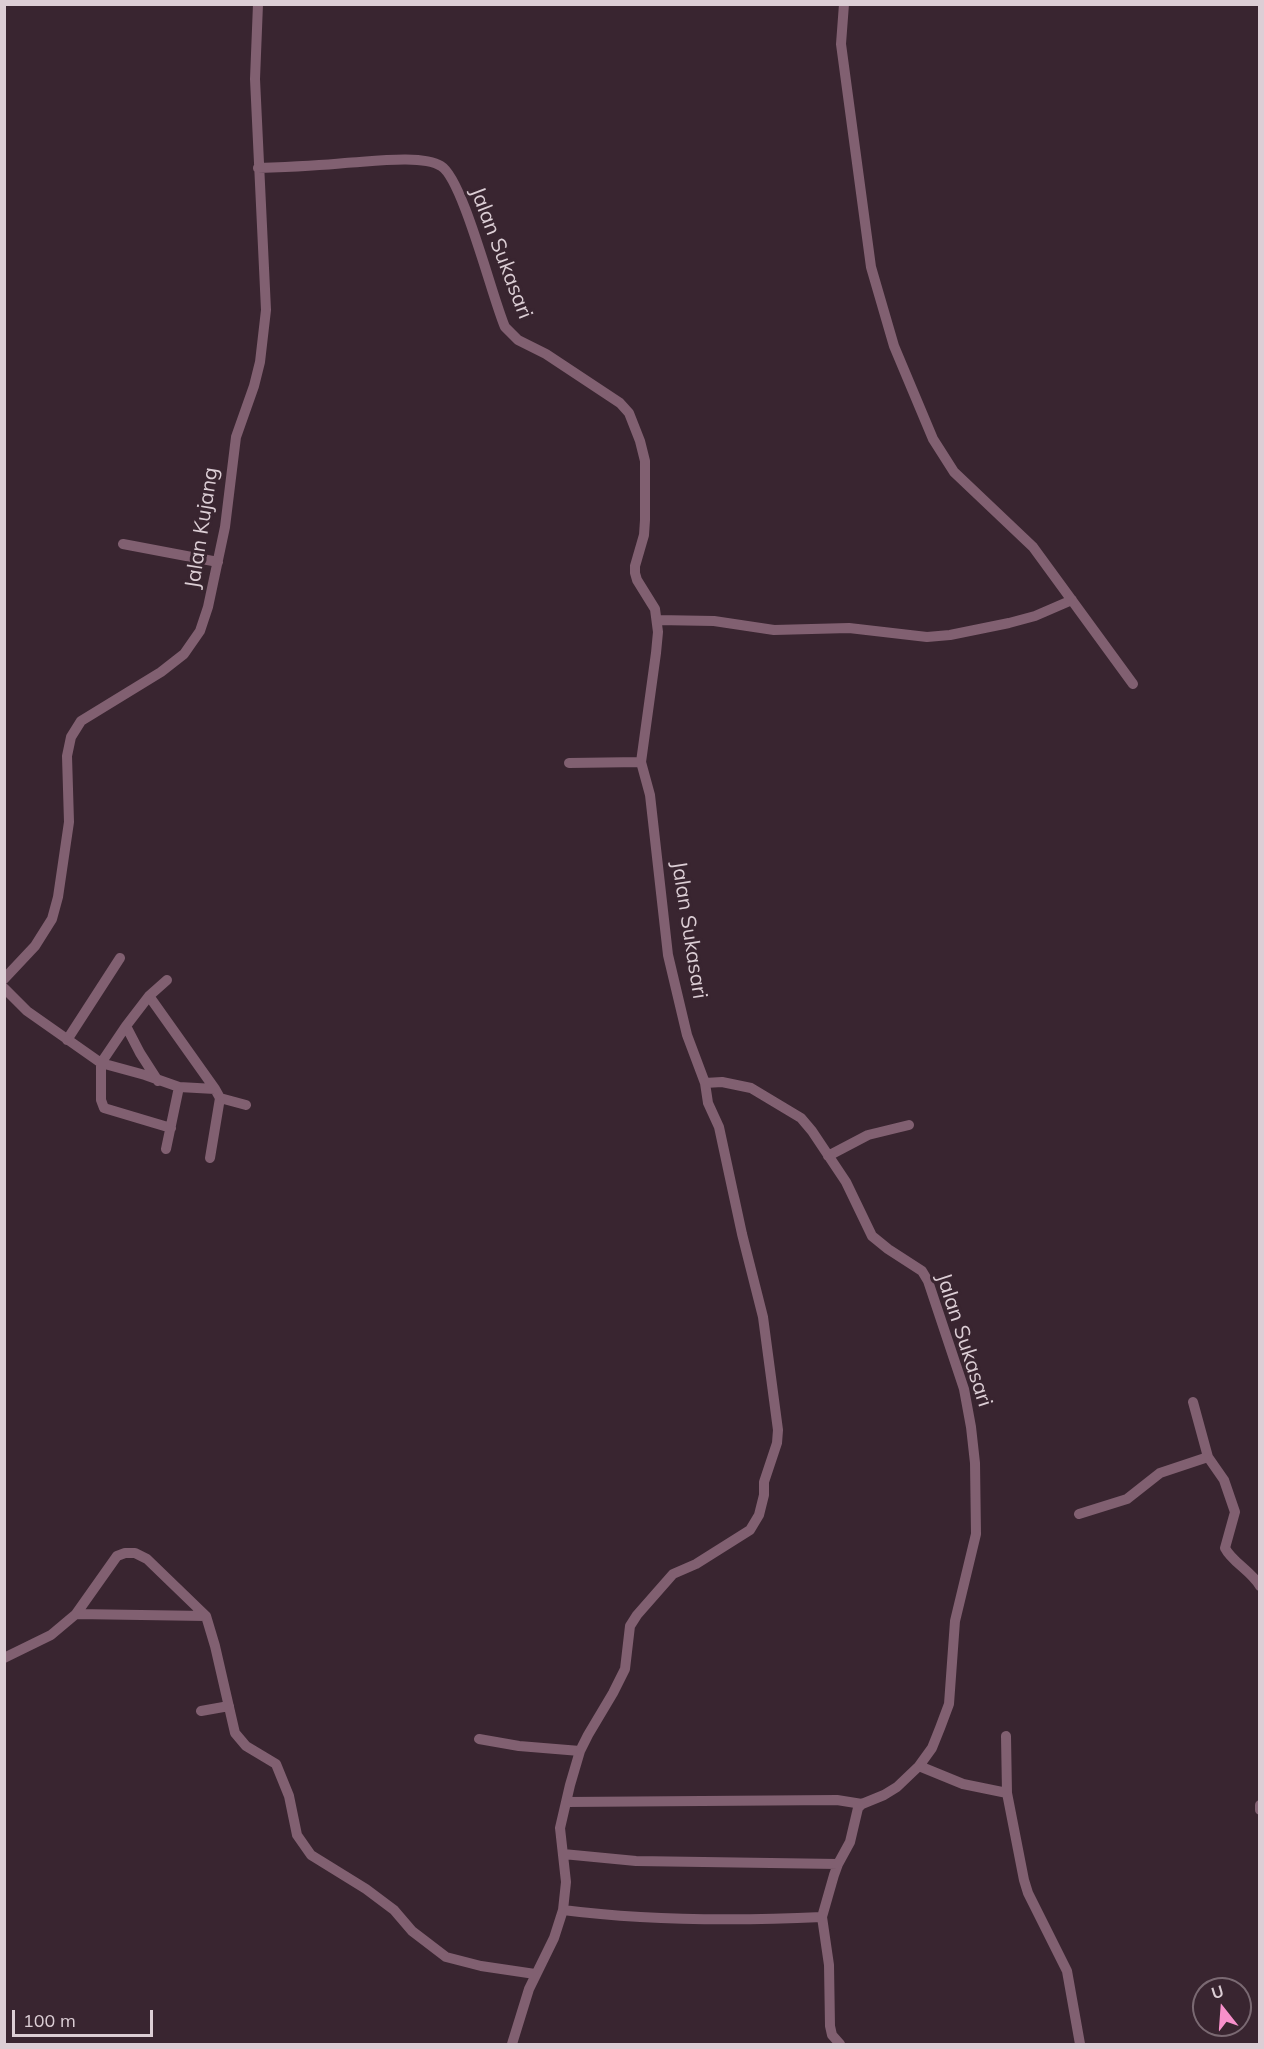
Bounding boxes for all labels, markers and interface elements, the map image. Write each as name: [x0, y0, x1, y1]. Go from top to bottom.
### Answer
street label: Jalan Sukasari: [464, 184, 538, 322]
street label: Jalan Kujang: [180, 465, 224, 591]
street label: Jalan Sukasari: [666, 859, 712, 1001]
street label: Jalan Sukasari: [931, 1270, 997, 1410]
north arrow: [1192, 1977, 1252, 2037]
text: U: [1209, 1980, 1226, 2003]
scale bar: [15, 1998, 156, 2036]
text: 100 m: [23, 2009, 76, 2032]

